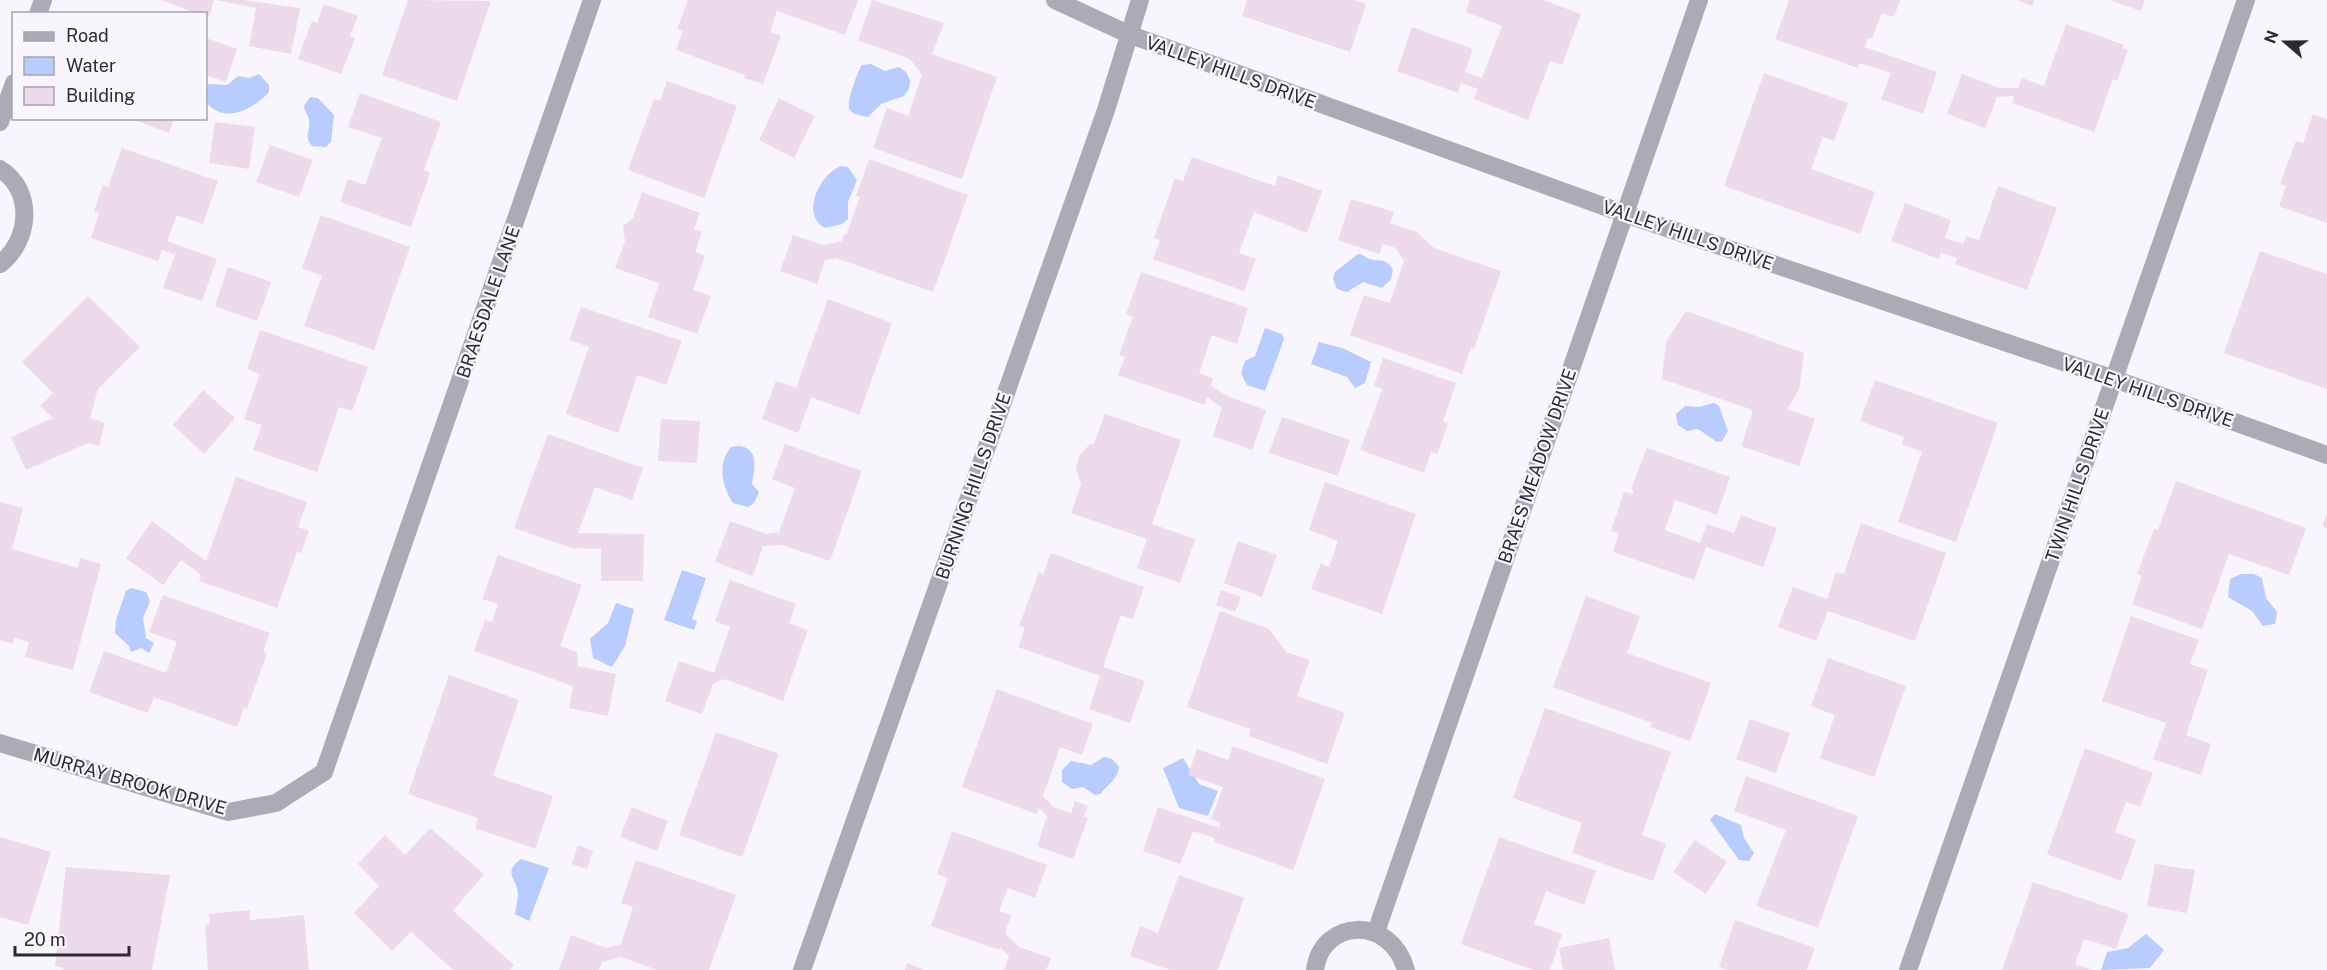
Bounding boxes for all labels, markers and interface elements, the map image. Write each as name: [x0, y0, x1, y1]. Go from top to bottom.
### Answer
legend: [12, 12, 207, 120]
north arrow: [2255, 12, 2315, 72]
text: Road: [66, 25, 109, 46]
text: N: [2260, 28, 2282, 46]
street label: VALLEY HILLS DRIVE: [1143, 31, 1319, 113]
text: Water: [66, 55, 116, 76]
text: Building: [66, 85, 135, 106]
street label: VALLEY HILLS DRIVE: [1600, 196, 1776, 274]
street label: BRAESDALE LANE: [452, 223, 524, 381]
street label: VALLEY HILLS DRIVE: [2060, 353, 2236, 431]
street label: BRAES MEADOW DRIVE: [1494, 366, 1580, 566]
street label: BURNING HILLS DRIVE: [931, 390, 1015, 582]
street label: TWIN HILLS DRIVE: [2041, 405, 2113, 565]
street label: MURRAY BROOK DRIVE: [31, 743, 229, 819]
scale bar: [15, 919, 129, 957]
text: 20 m: [24, 929, 66, 950]

